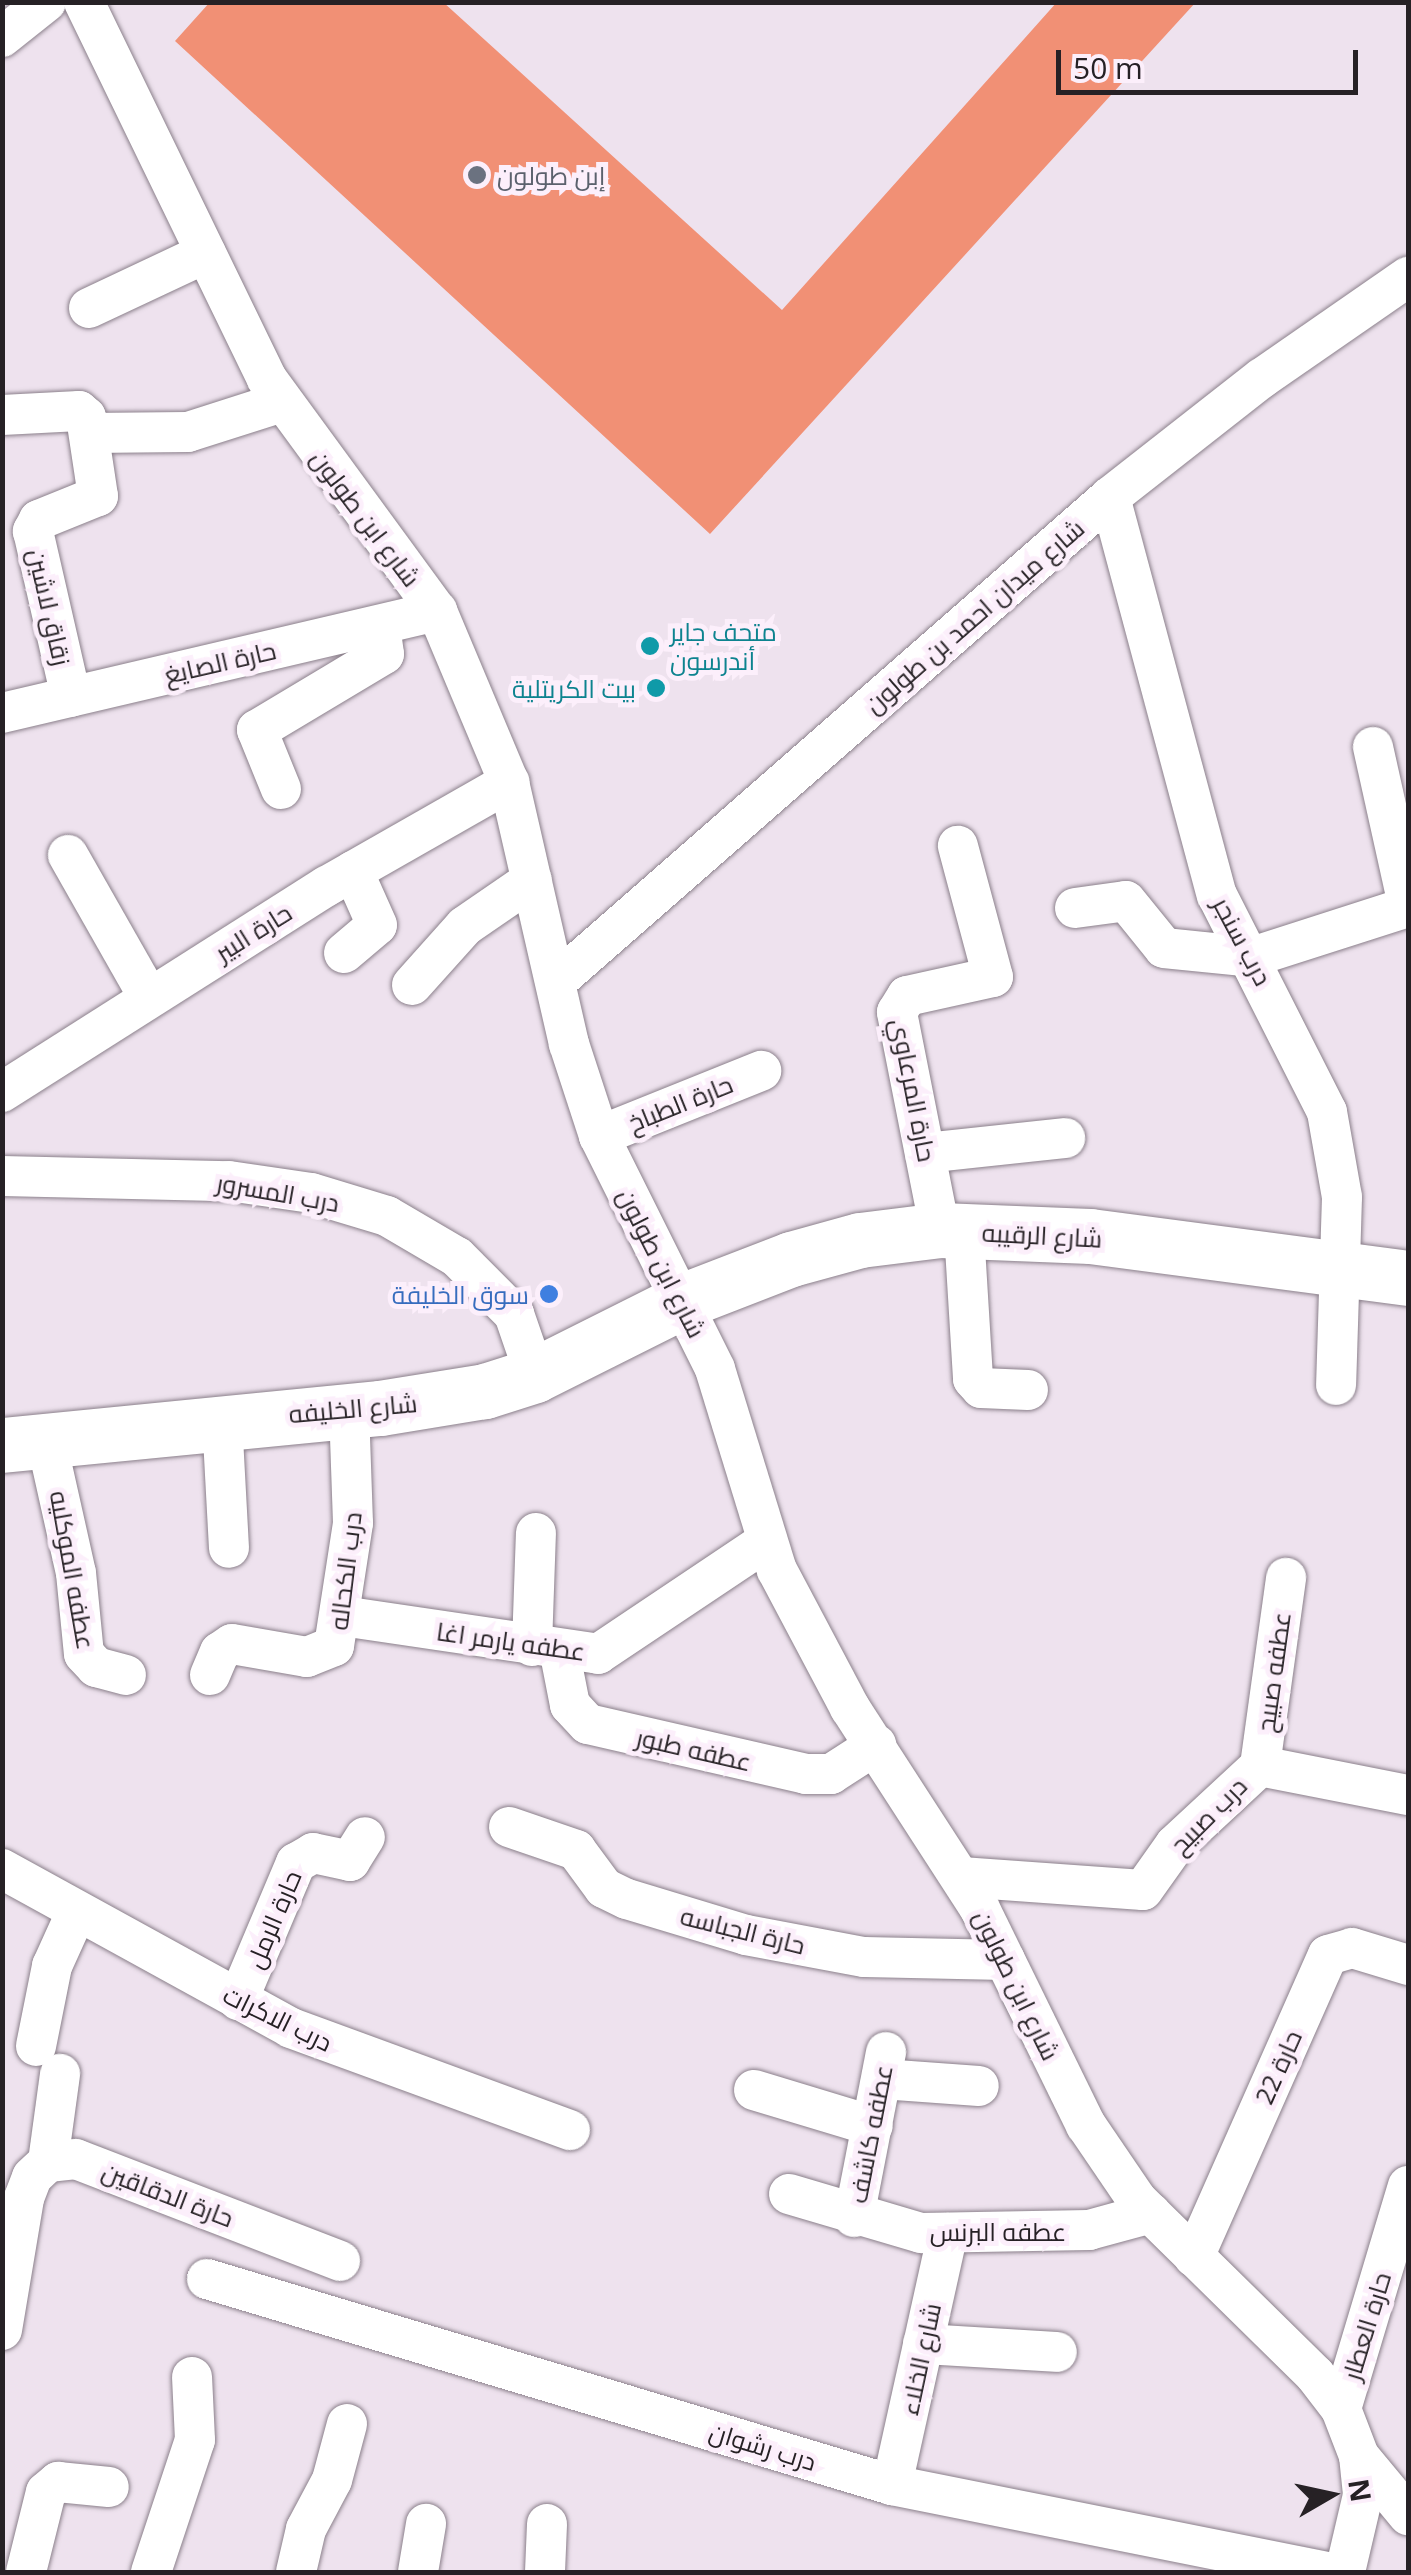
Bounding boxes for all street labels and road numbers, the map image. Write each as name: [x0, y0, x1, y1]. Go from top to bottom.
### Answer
street label: شارع ابن طولون: [305, 444, 427, 592]
street label: شارع ميدان احمد بن طولون: [858, 513, 1090, 719]
street label: زقاق لاشين: [22, 546, 78, 668]
street label: حارة الصايغ: [161, 635, 279, 689]
street label: درب سنجر: [1207, 892, 1279, 990]
street label: حارة البير: [209, 897, 297, 967]
street label: حارة المرعاوي: [885, 1016, 943, 1164]
street label: حارة الطباخ: [623, 1068, 737, 1138]
street label: درب المسرور: [214, 1166, 342, 1218]
street label: شارع ابن طولون: [612, 1183, 712, 1343]
street label: شارع الرقيبه: [981, 1217, 1103, 1253]
street label: شارع الخليفه: [287, 1387, 419, 1429]
street label: عطفه الموكليه: [44, 1488, 102, 1652]
street label: درب الكحاله: [323, 1510, 367, 1632]
street label: عطفه صبيح: [1250, 1610, 1296, 1734]
street label: عطفه يارمر اغا: [435, 1616, 587, 1666]
street label: عطفه طبور: [633, 1721, 755, 1777]
street label: درب صبيح: [1164, 1771, 1252, 1859]
street label: حارة الرمل: [239, 1865, 307, 1973]
street label: حارة الجباسه: [678, 1900, 808, 1960]
street label: شارع ابن طولون: [968, 1905, 1066, 2065]
street label: درب الاكرات: [219, 1979, 337, 2057]
street label: حارة 22: [1249, 2025, 1307, 2109]
street label: عطفه كاشف: [842, 2062, 898, 2206]
street label: حارة الدقاقين: [98, 2155, 238, 2233]
street label: عطفه البرنس: [930, 2216, 1066, 2246]
street label: حارة العطار: [1335, 2268, 1397, 2384]
street label: شارع الخلاء: [893, 2300, 947, 2418]
street label: درب رشوان: [706, 2416, 820, 2476]

